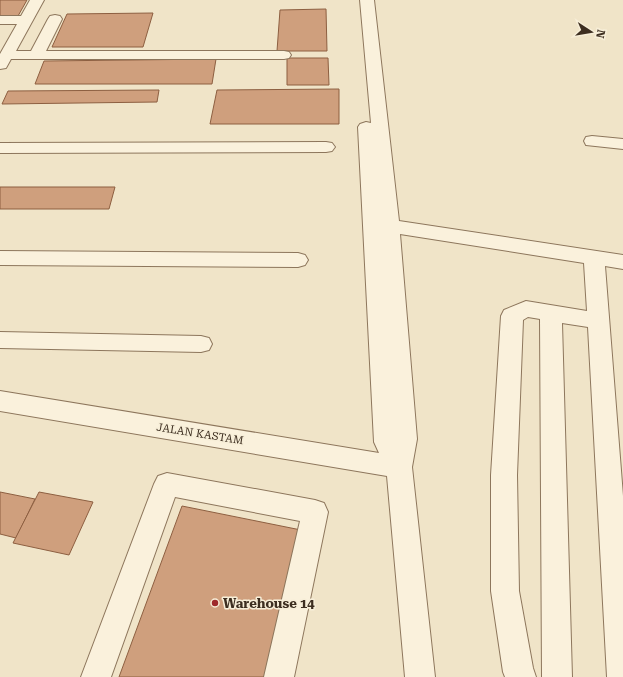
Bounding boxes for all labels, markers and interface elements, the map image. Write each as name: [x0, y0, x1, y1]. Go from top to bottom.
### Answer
north arrow: [571, 12, 611, 52]
text: N: [593, 28, 608, 40]
street label: JALAN KASTAM: [156, 421, 244, 447]
place label: Warehouse 14: [223, 596, 315, 611]
marker: Warehouse 14: [210, 598, 220, 608]

